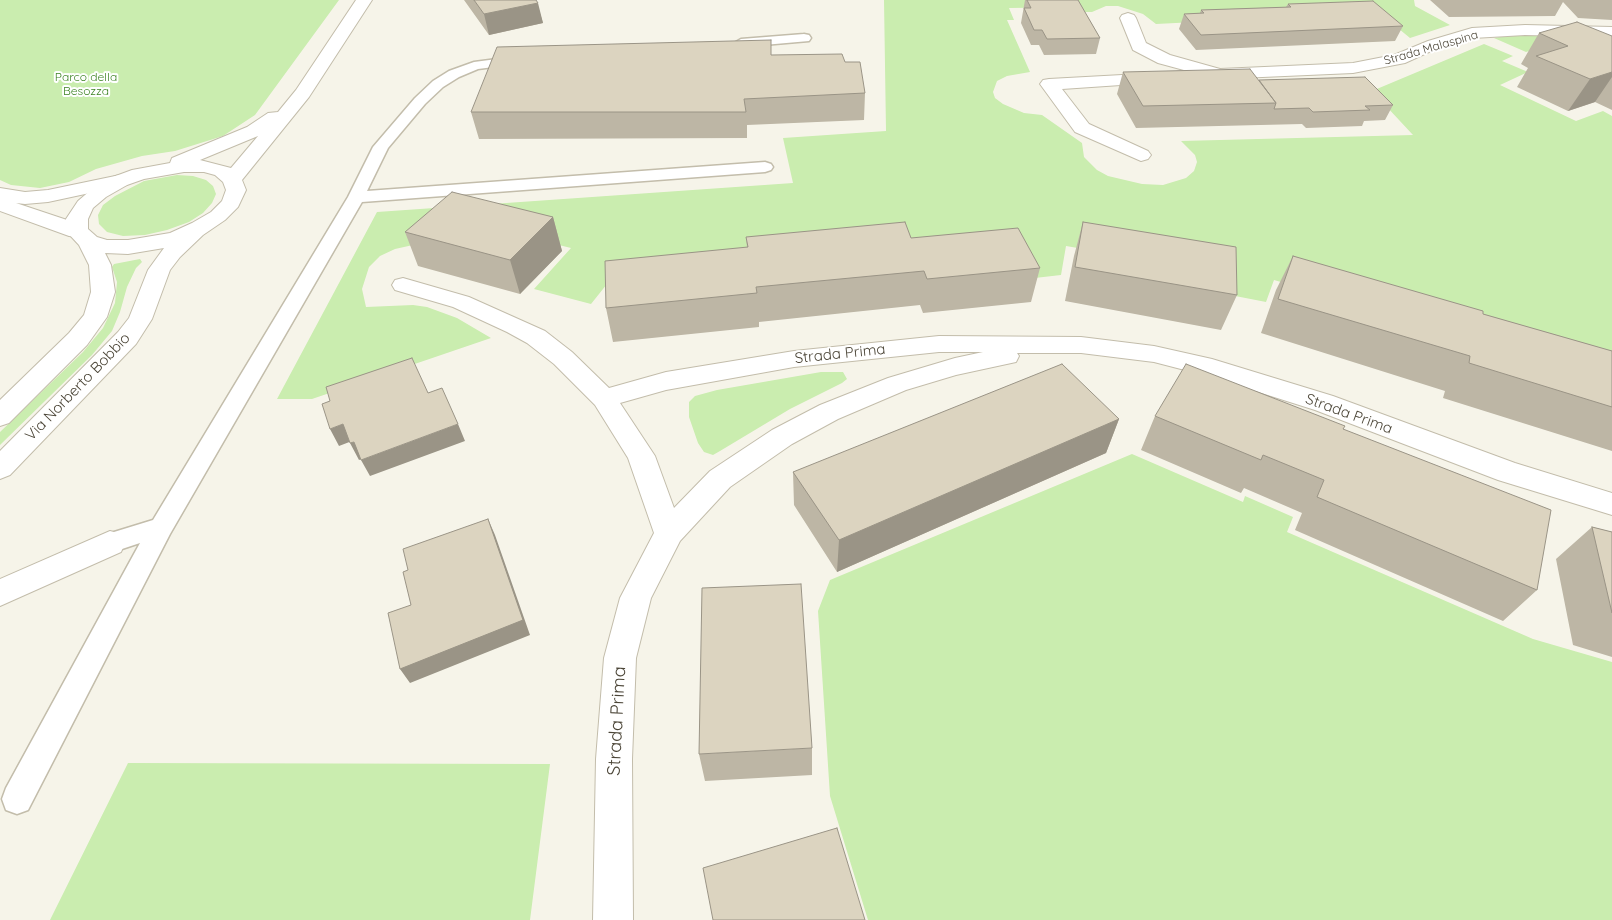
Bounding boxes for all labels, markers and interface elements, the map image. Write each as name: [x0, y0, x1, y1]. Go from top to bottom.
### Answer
street label: Strada Malaspina: [1382, 28, 1480, 68]
park label: Parco della Besozza: [55, 70, 117, 98]
street label: Via Norberto Bobbio: [22, 329, 134, 445]
street label: Strada Prima: [794, 340, 886, 368]
street label: Strada Prima: [1303, 390, 1395, 438]
street label: Strada Prima: [603, 666, 631, 776]

